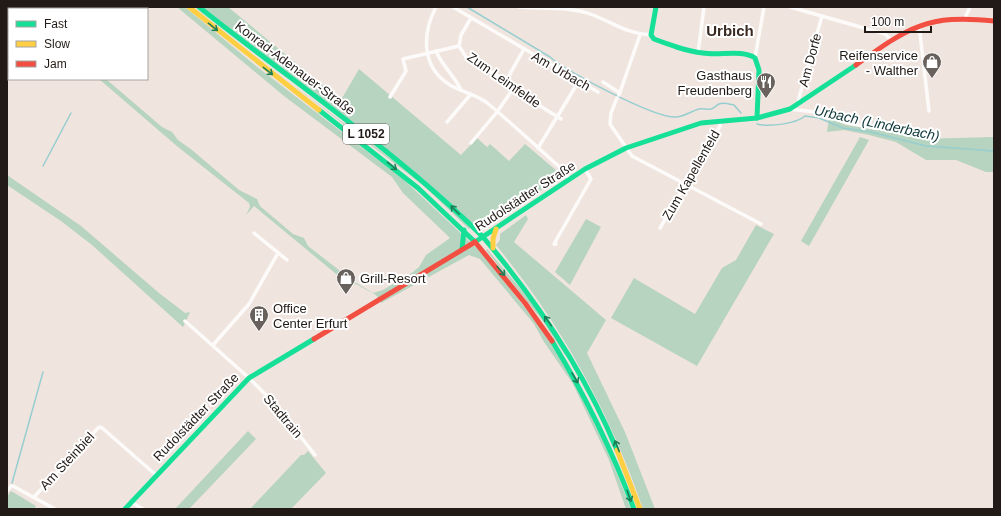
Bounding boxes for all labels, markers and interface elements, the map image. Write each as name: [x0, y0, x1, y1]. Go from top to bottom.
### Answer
legend: [8, 8, 148, 80]
scale bar: [865, 8, 931, 34]
text: 100 m: [871, 15, 904, 29]
text: Fast: [44, 17, 68, 31]
street label: Konrad-Adenauer-Straße: [232, 18, 358, 118]
one-way arrow: [208, 22, 219, 31]
district label: Urbich: [706, 22, 754, 39]
street label: Am Dorfe: [796, 32, 824, 88]
text: Slow: [44, 37, 70, 51]
street label: Am Urbach: [529, 48, 593, 94]
place label: Reifenservice - Walther: [839, 48, 919, 78]
street label: Zum Leimfelde: [464, 49, 544, 111]
shop icon: Reifenservice - Walther: [921, 51, 943, 79]
text: Jam: [44, 57, 67, 71]
one-way arrow: [263, 66, 274, 75]
place label: Gasthaus Freudenberg: [678, 68, 752, 98]
restaurant icon: Gasthaus Freudenberg: [755, 71, 777, 99]
water label: Urbach (Linderbach): [813, 102, 941, 144]
road number: L 1052: [343, 124, 389, 144]
street label: Zum Kapellenfeld: [659, 127, 723, 223]
street label: Rudolstädter Straße: [472, 158, 578, 234]
one-way arrow: [387, 161, 398, 170]
one-way arrow: [450, 205, 460, 214]
one-way arrow: [496, 266, 505, 276]
shop icon: Grill-Resort: [335, 267, 357, 295]
place label: Grill-Resort: [360, 271, 426, 286]
place label: Office Center Erfurt: [273, 301, 348, 331]
building icon: Office Center Erfurt: [248, 304, 270, 332]
one-way arrow: [544, 315, 552, 326]
street label: Rudolstädter Straße: [150, 370, 242, 464]
one-way arrow: [571, 371, 579, 383]
street label: Stadtrain: [261, 391, 305, 441]
street label: Am Steinbiel: [37, 429, 97, 493]
one-way arrow: [613, 441, 620, 453]
one-way arrow: [626, 489, 633, 502]

